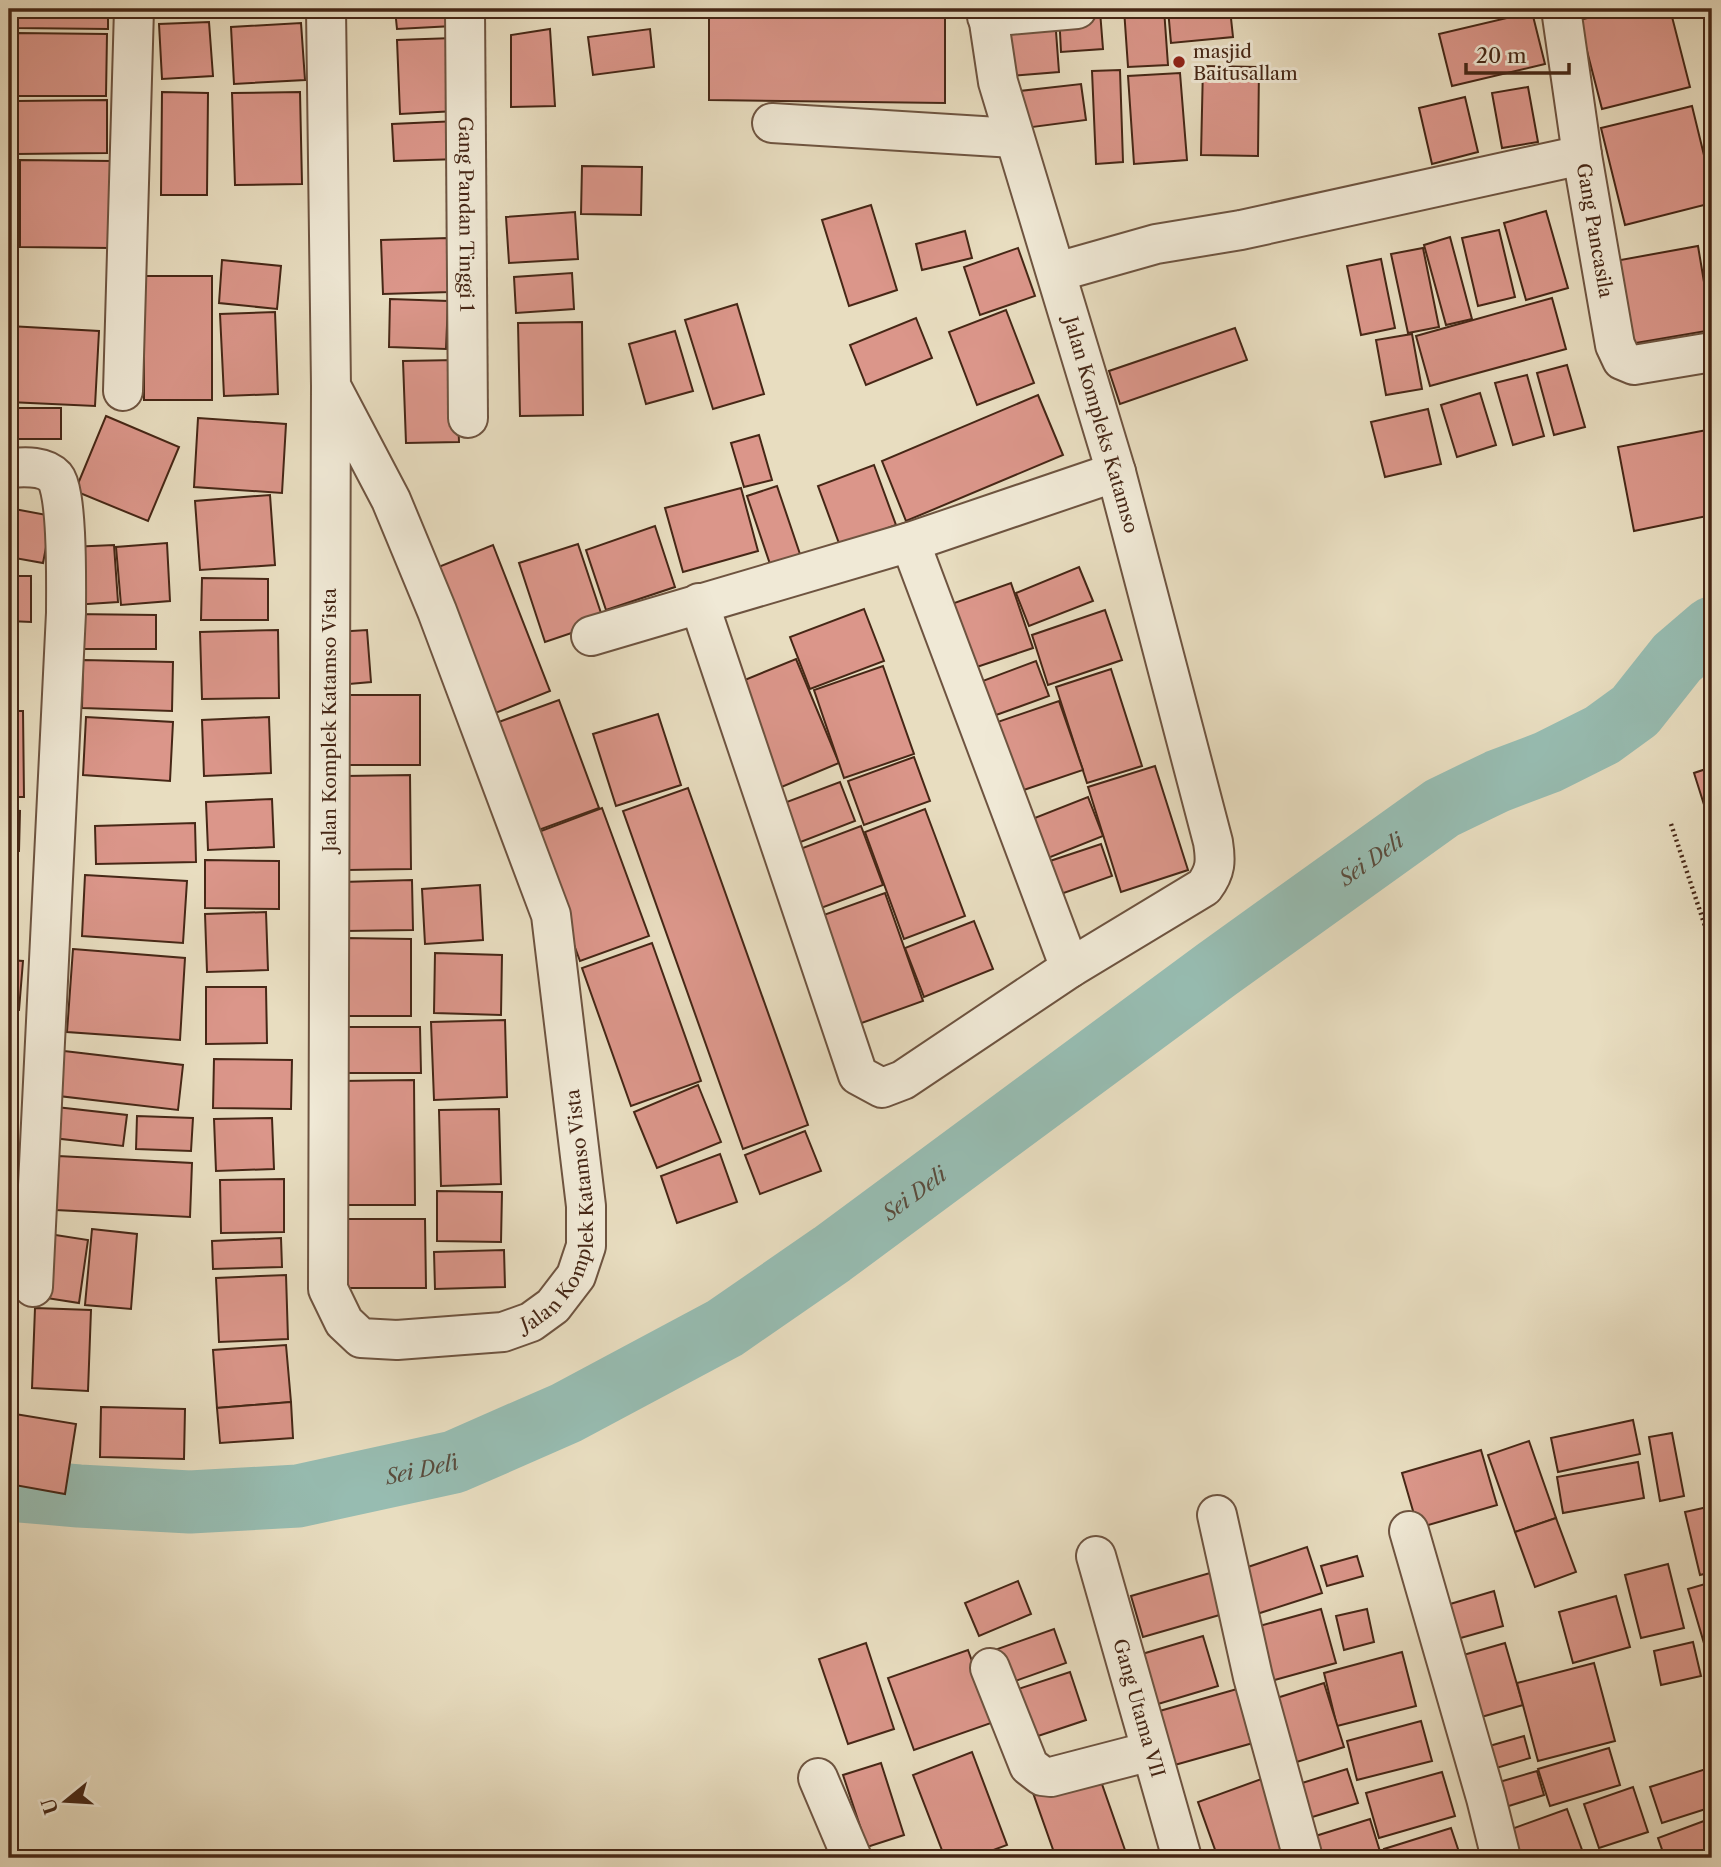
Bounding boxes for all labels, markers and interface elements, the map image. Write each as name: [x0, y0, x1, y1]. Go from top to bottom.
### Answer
scale bar: [1466, 32, 1569, 76]
place label: masjid Baitusallam: [1193, 40, 1298, 85]
text: 20 m: [1476, 43, 1527, 68]
marker: masjid Baitusallam: [1171, 54, 1187, 70]
street label: Gang Pandan Tinggi 1: [454, 116, 479, 312]
street label: Gang Pancasila: [1572, 161, 1618, 300]
street label: Jalan Kompleks Katamso: [1058, 311, 1143, 536]
street label: Jalan Komplek Katamso Vista: [318, 588, 341, 855]
water label: Sei Deli: [1332, 827, 1409, 892]
street label: Jalan Komplek Katamso Vista: [515, 1088, 598, 1337]
water label: Sei Deli: [876, 1161, 952, 1226]
water label: Sei Deli: [381, 1449, 463, 1490]
street label: Gang Utama VII: [1109, 1636, 1170, 1780]
north arrow: [32, 1766, 102, 1836]
text: U: [37, 1795, 64, 1817]

